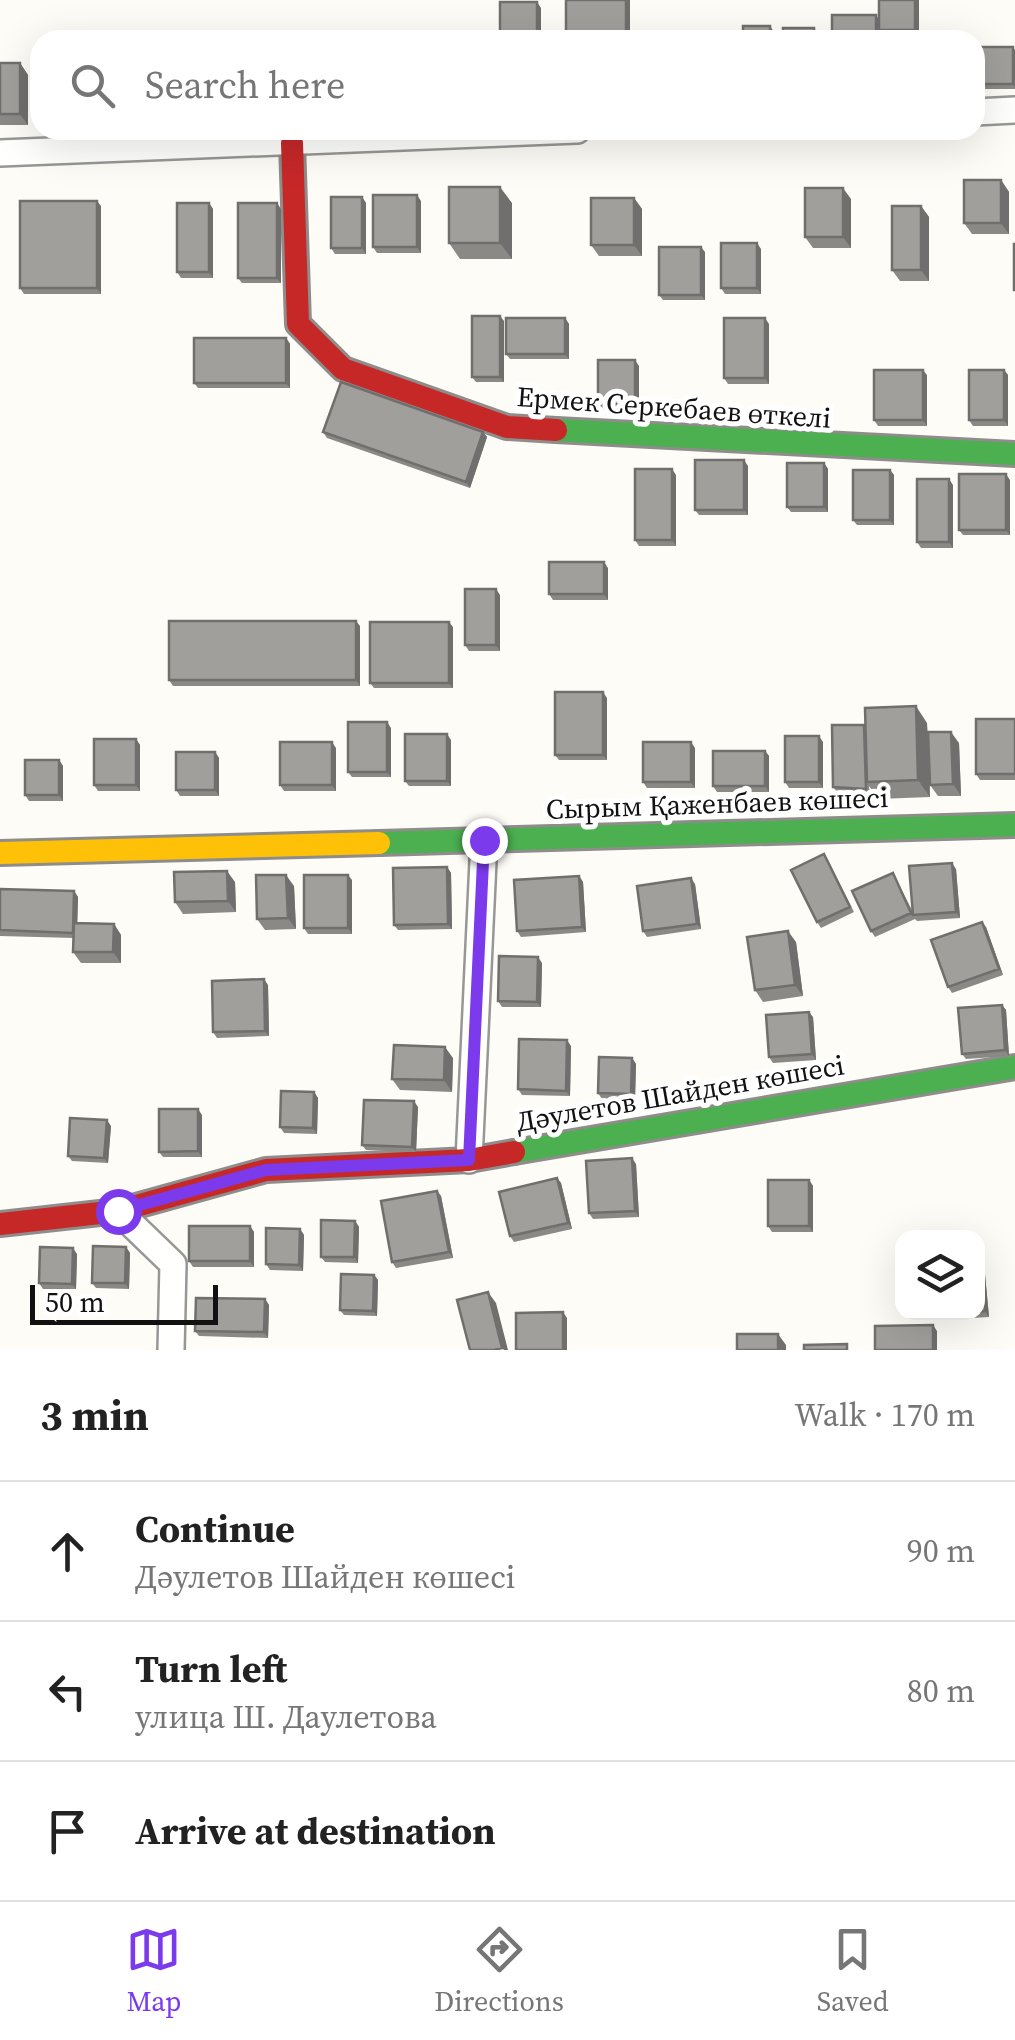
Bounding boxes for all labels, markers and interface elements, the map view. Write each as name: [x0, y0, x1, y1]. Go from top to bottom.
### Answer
search box: [30, 30, 985, 140]
icon: search: [65, 58, 120, 113]
text: Search here: [145, 59, 345, 111]
street label: Ермек Серкебаев өткелі: [516, 377, 832, 437]
street label: Сырым Қаженбаев көшесі: [545, 778, 889, 828]
route end: [462, 818, 508, 864]
street label: Дәулетов Шайден көшесі: [513, 1045, 847, 1141]
route start: [96, 1189, 142, 1235]
map controls: [895, 1230, 985, 1320]
button: layers: [895, 1230, 985, 1320]
scale bar: [30, 1280, 218, 1324]
text: 50 m: [45, 1283, 105, 1321]
text: 3 min: [40, 1386, 149, 1444]
text: Walk · 170 m: [794, 1393, 975, 1437]
text: Continue: [135, 1503, 295, 1555]
icon: ahead: [40, 1524, 95, 1579]
text: 90 m: [907, 1529, 975, 1573]
text: Дәулетов Шайден көшесі: [135, 1555, 515, 1599]
text: Turn left: [135, 1643, 287, 1695]
icon: left: [40, 1664, 95, 1719]
text: 80 m: [907, 1669, 975, 1713]
text: улица Ш. Даулетова: [135, 1695, 437, 1739]
icon: arrive: [40, 1804, 95, 1859]
text: Arrive at destination: [135, 1805, 496, 1857]
tab: Map: [126, 1922, 181, 2020]
tab: Directions: [434, 1922, 564, 2020]
tab: Saved: [817, 1922, 889, 2020]

